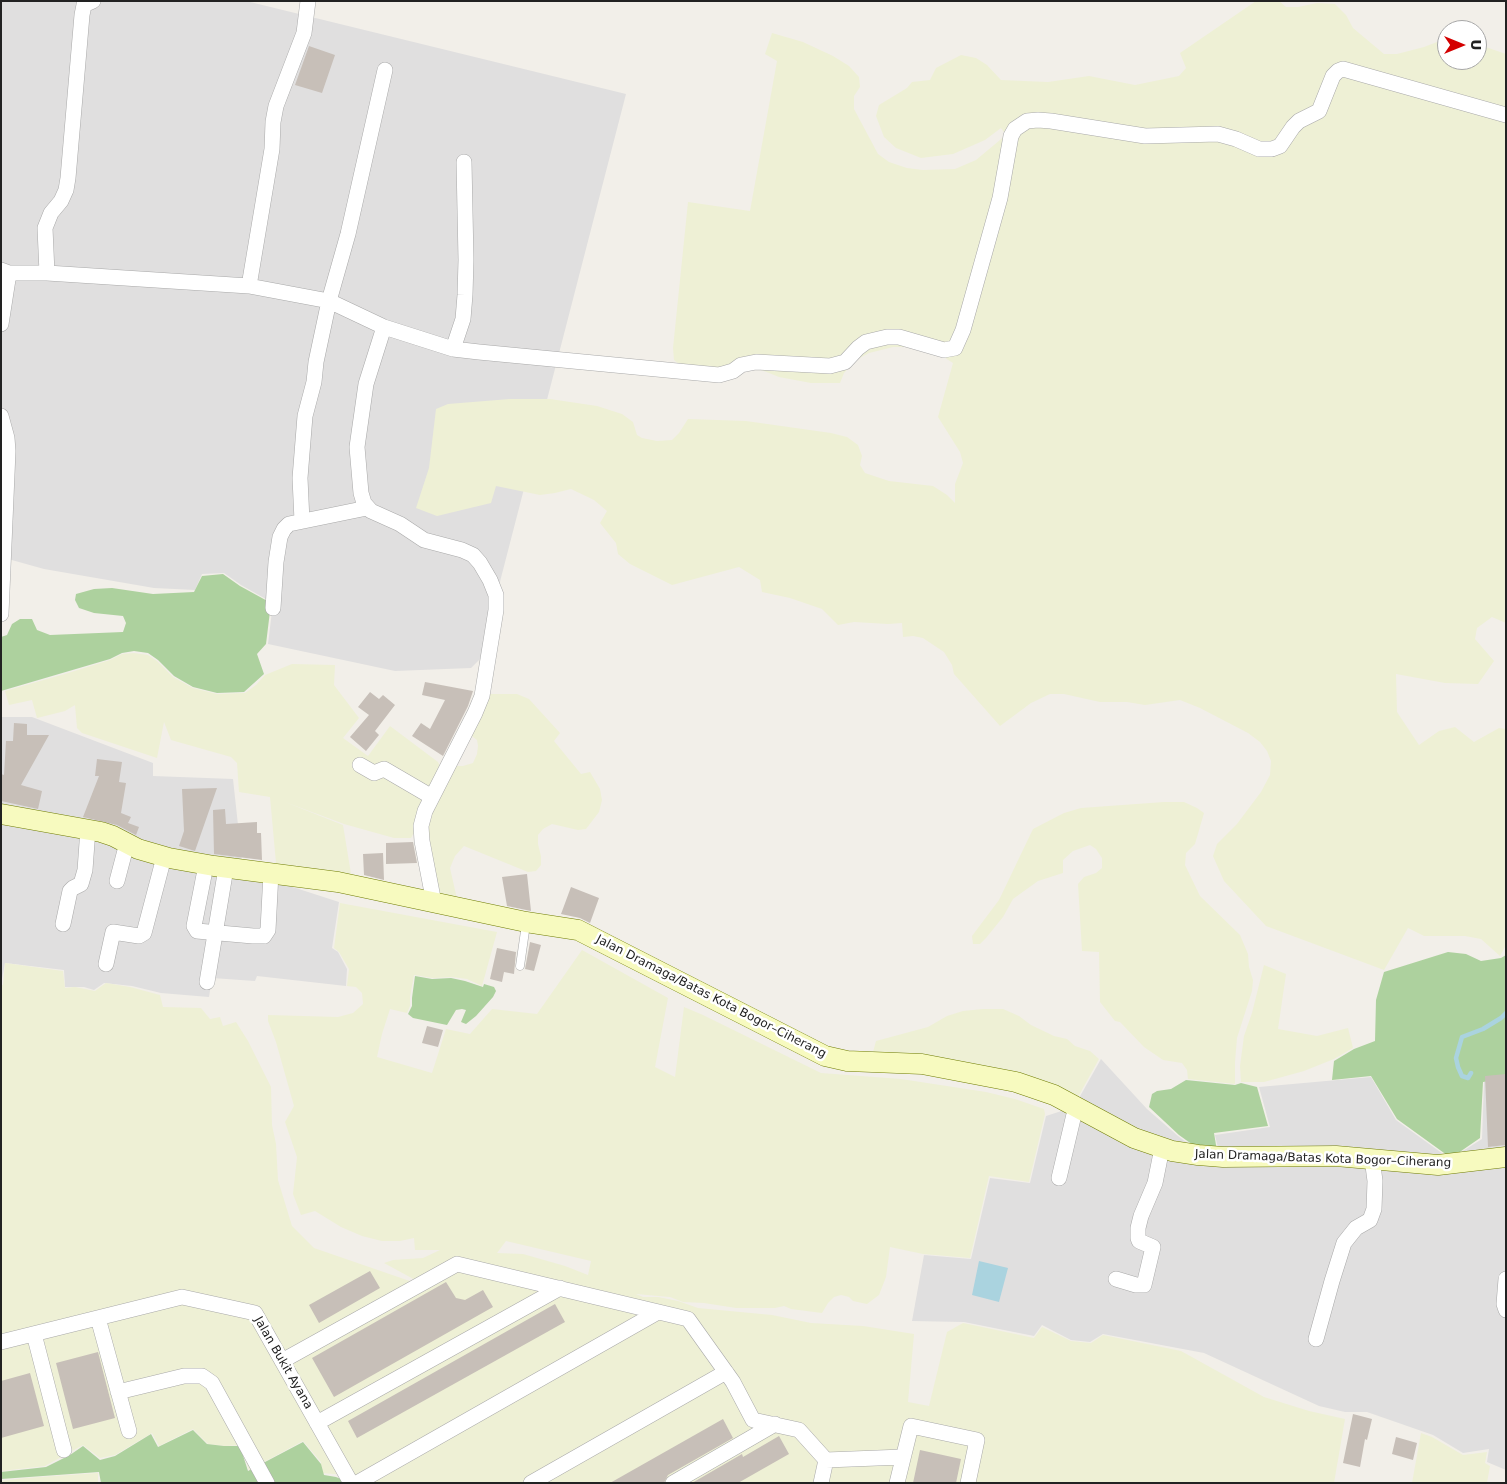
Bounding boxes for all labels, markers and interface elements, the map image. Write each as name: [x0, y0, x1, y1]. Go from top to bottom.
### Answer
north arrow: [1437, 20, 1487, 70]
text: U: [1468, 39, 1484, 51]
street label: Jalan Dramaga/Batas Kota Bogor–Ciherang: [593, 932, 829, 1062]
street label: Jalan Dramaga/Batas Kota Bogor–Ciherang: [1195, 1147, 1451, 1171]
street label: Jalan Bukit Ayana: [251, 1314, 315, 1412]

